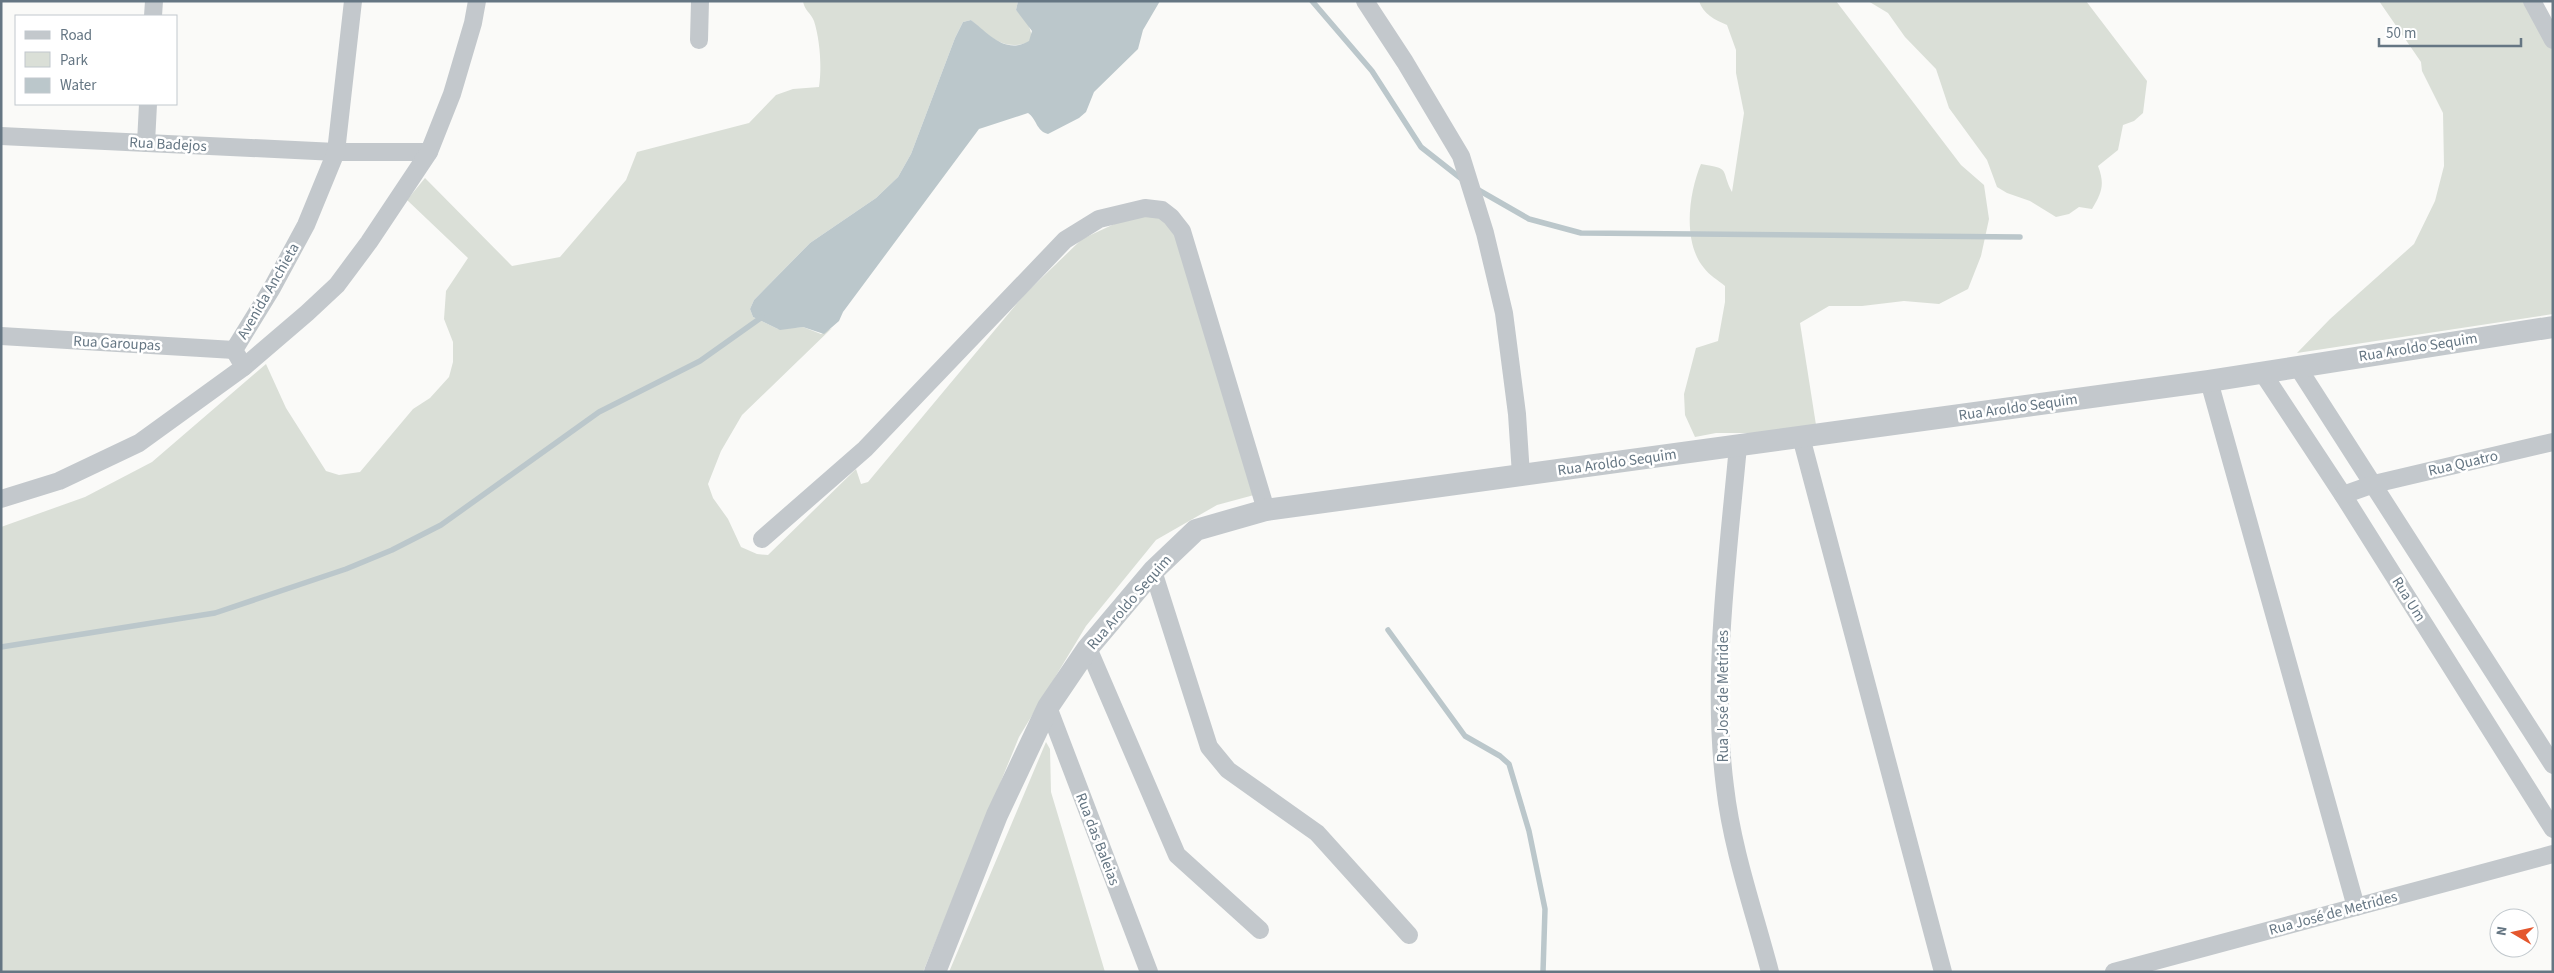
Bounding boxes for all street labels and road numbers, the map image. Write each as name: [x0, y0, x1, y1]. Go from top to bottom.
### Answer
street label: Rua Badejos: [129, 132, 207, 157]
street label: Avenida Anchieta: [232, 239, 304, 343]
street label: Rua Aroldo Sequim: [2357, 328, 2479, 367]
street label: Rua Garoupas: [73, 331, 161, 356]
street label: Rua Aroldo Sequim: [1957, 389, 2079, 426]
street label: Rua Aroldo Sequim: [1556, 444, 1678, 481]
street label: Rua Quatro: [2426, 445, 2500, 482]
street label: Rua Aroldo Sequim: [1082, 550, 1177, 654]
street label: Rua Um: [2387, 573, 2431, 626]
street label: Rua José de Metrides: [1713, 630, 1734, 762]
street label: Rua das Baleias: [1070, 790, 1125, 889]
street label: Rua José de Metrides: [2267, 886, 2400, 941]

